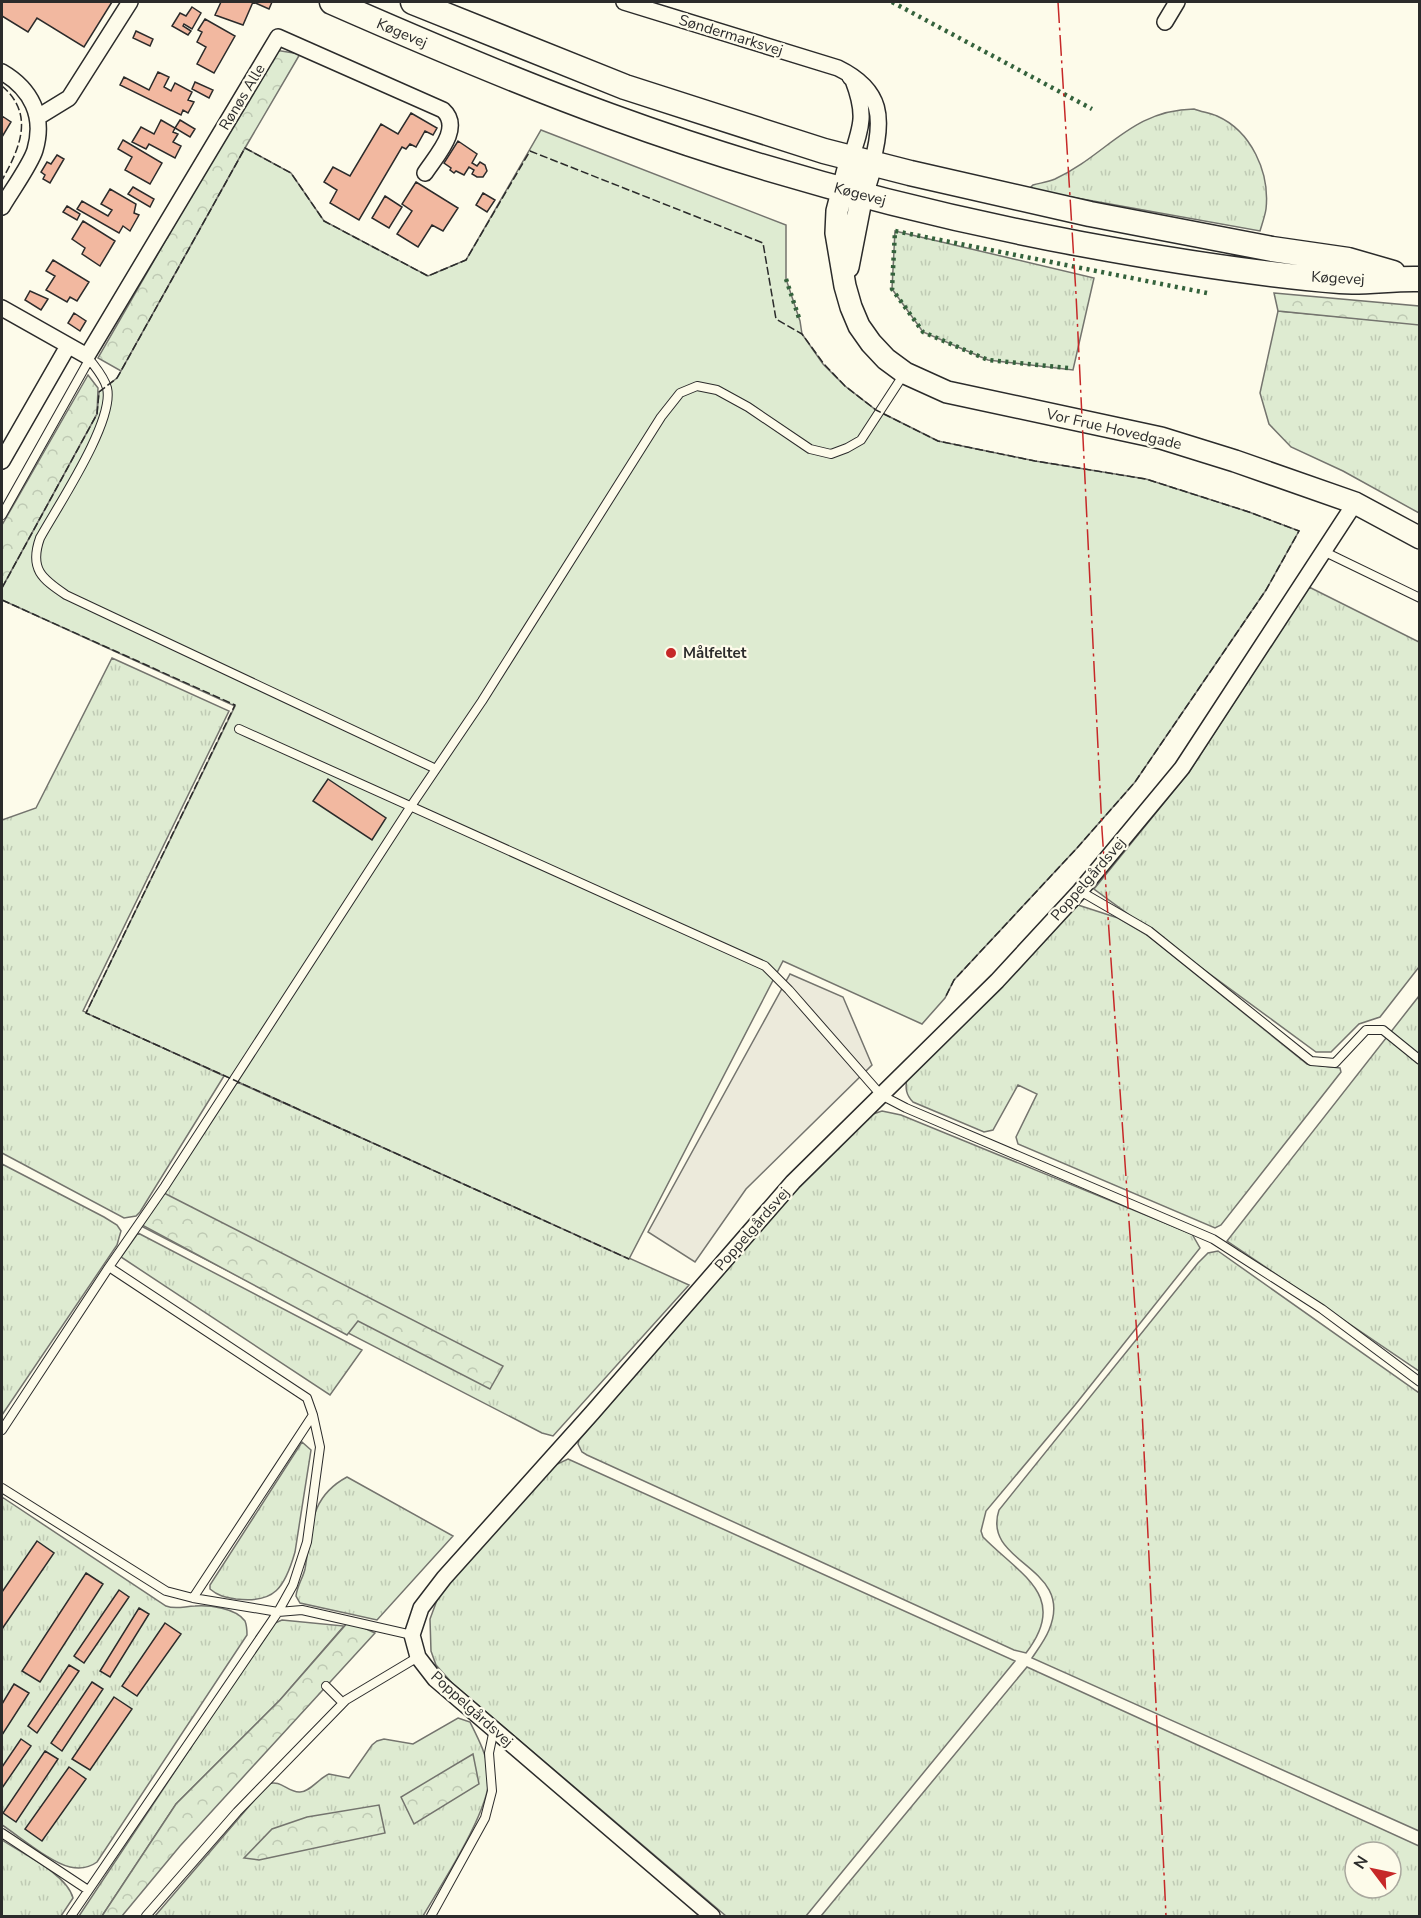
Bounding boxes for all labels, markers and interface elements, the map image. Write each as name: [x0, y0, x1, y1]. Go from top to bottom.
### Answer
street label: Søndermarksvej: [676, 10, 786, 60]
street label: Køgevej: [374, 13, 430, 53]
street label: Rønøs Alle: [214, 60, 270, 134]
street label: Køgevej: [832, 177, 888, 211]
street label: Køgevej: [1311, 267, 1365, 289]
street label: Vor Frue Hovedgade: [1043, 403, 1184, 454]
place label: Målfeltet: [683, 643, 747, 663]
marker: Målfeltet: [664, 646, 678, 660]
street label: Poppelgårdsvej: [1046, 833, 1130, 925]
street label: Poppelgårdsvej: [710, 1183, 794, 1275]
street label: Poppelgårdsvej: [427, 1667, 517, 1751]
north arrow: [1343, 1840, 1403, 1900]
text: N: [1349, 1852, 1374, 1873]

